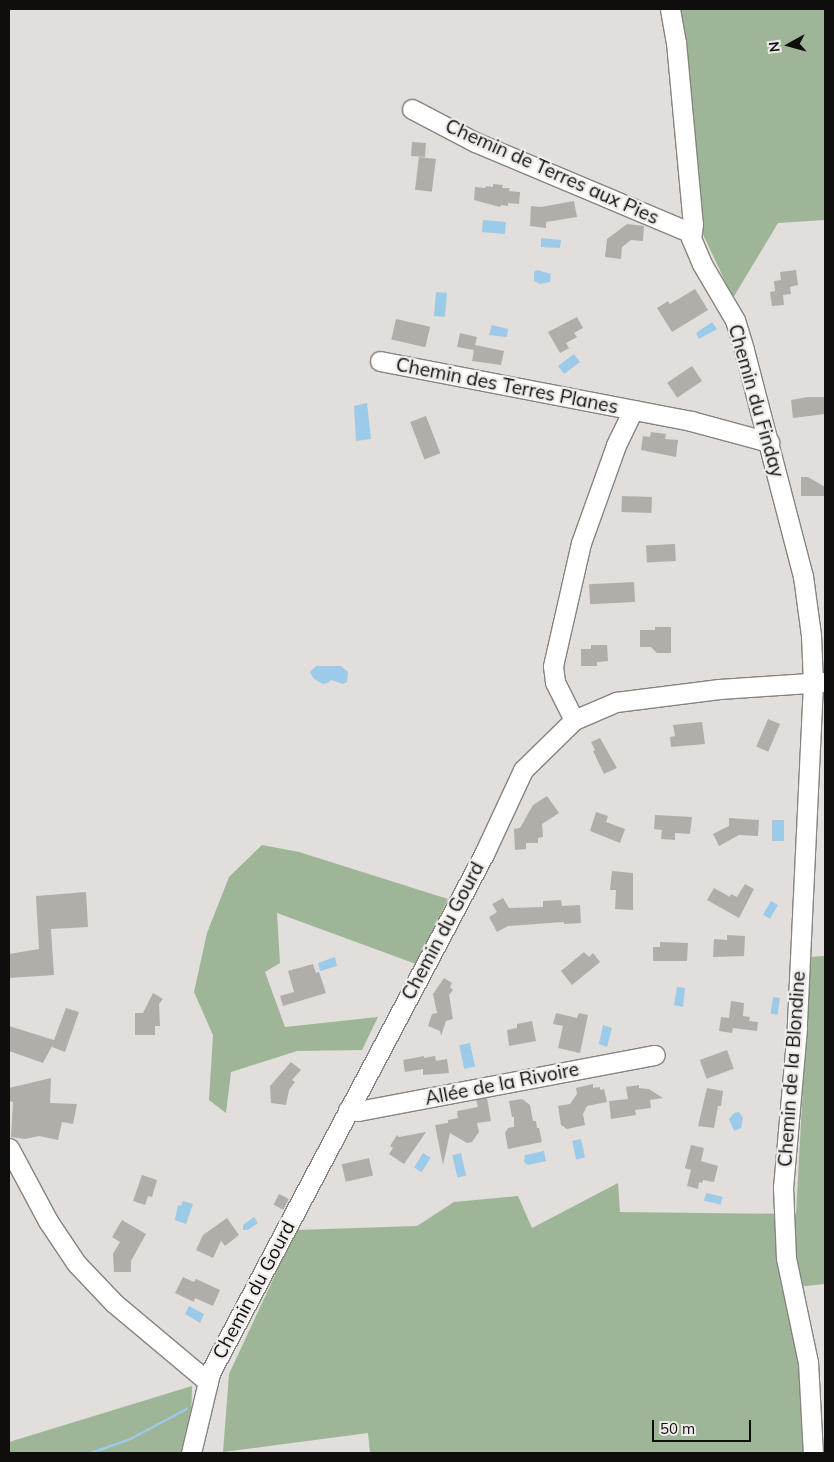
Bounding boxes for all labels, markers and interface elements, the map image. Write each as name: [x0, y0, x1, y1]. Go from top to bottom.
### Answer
north arrow: [764, 20, 814, 70]
text: N: [765, 40, 784, 53]
street label: Chemin de Terres aux Pies: [442, 115, 662, 229]
street label: Chemin du Finday: [723, 322, 789, 480]
street label: Chemin des Terres Planes: [394, 353, 620, 419]
street label: Chemin du Gourd: [397, 858, 489, 1004]
street label: Chemin de la Blondine: [774, 970, 810, 1168]
street label: Allée de la Rivoire: [423, 1058, 581, 1110]
street label: Chemin du Gourd: [208, 1217, 300, 1363]
scale bar: [654, 1410, 753, 1442]
text: 50 m: [660, 1419, 695, 1438]

